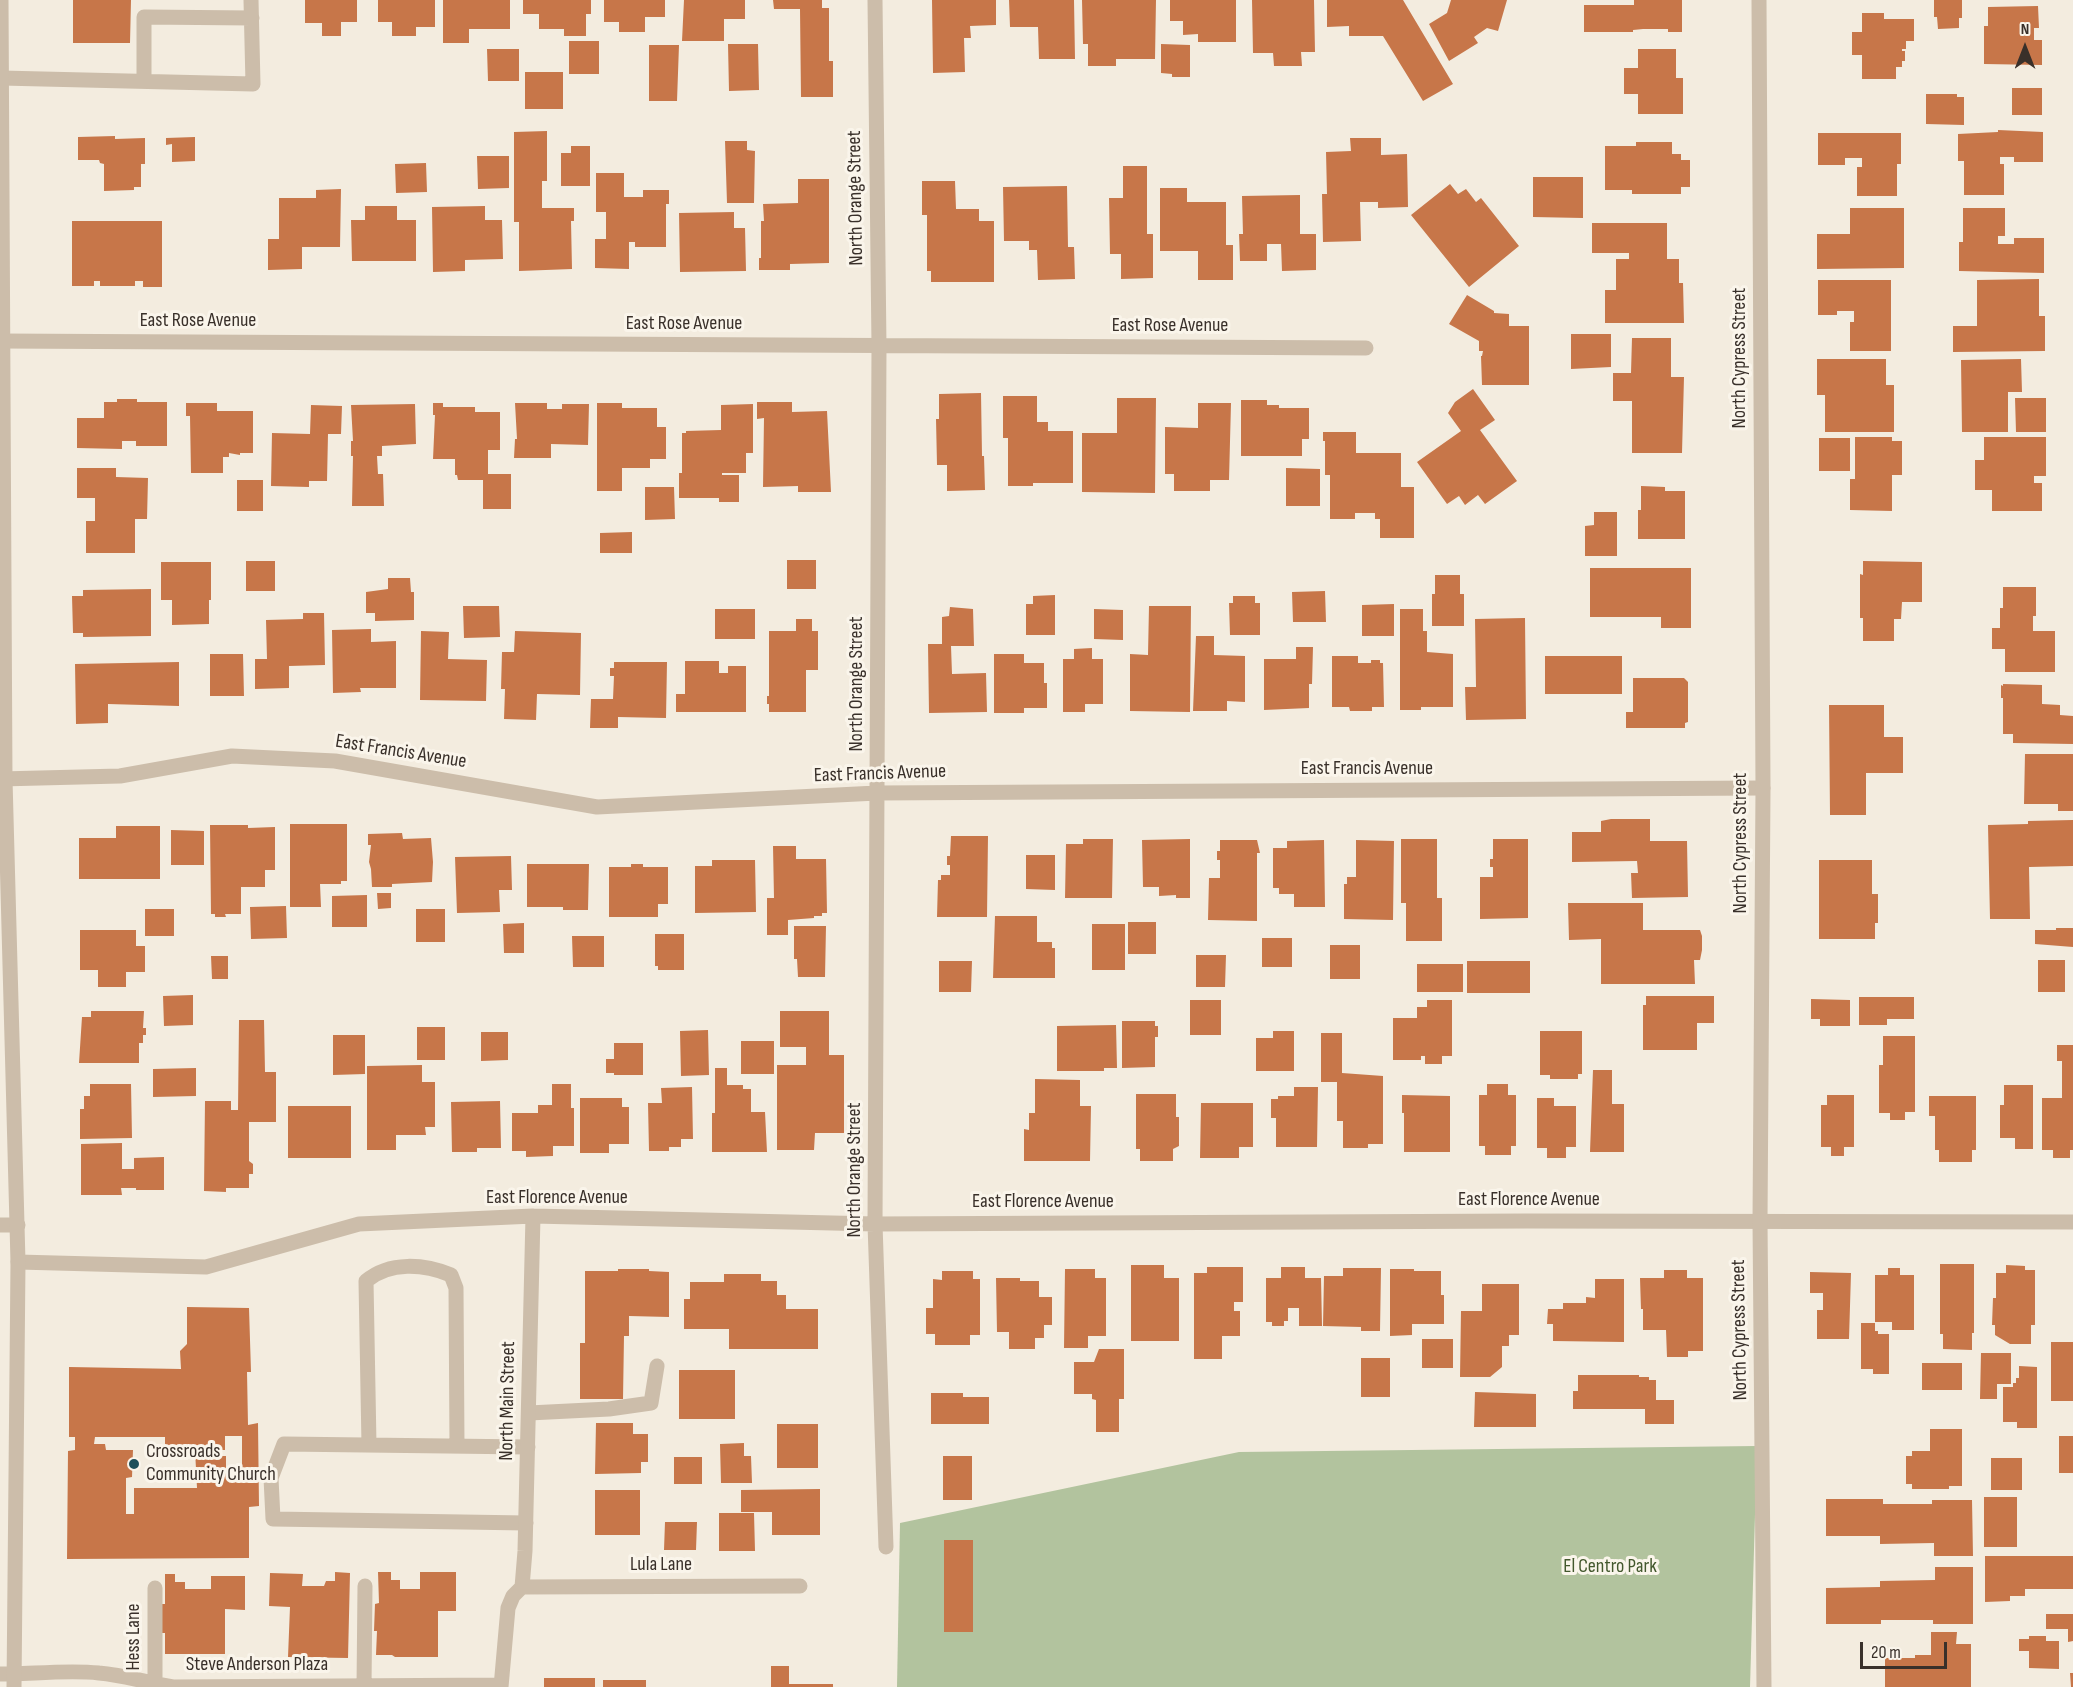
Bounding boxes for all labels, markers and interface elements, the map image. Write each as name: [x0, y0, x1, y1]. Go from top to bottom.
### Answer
north arrow: [1995, 18, 2055, 78]
text: N: [2021, 20, 2029, 39]
street label: North Orange Street: [843, 130, 869, 266]
street label: North Cypress Street: [1728, 288, 1752, 428]
street label: East Rose Avenue: [140, 309, 256, 333]
street label: East Rose Avenue: [626, 312, 742, 336]
street label: East Rose Avenue: [1112, 314, 1228, 338]
street label: North Orange Street: [845, 616, 869, 752]
street label: East Francis Avenue: [334, 730, 468, 774]
street label: East Francis Avenue: [1301, 757, 1433, 781]
street label: East Francis Avenue: [813, 760, 947, 788]
street label: North Cypress Street: [1729, 773, 1753, 913]
street label: North Orange Street: [843, 1102, 867, 1238]
street label: East Florence Avenue: [486, 1186, 628, 1210]
street label: East Florence Avenue: [1458, 1188, 1600, 1212]
street label: East Florence Avenue: [972, 1190, 1114, 1214]
street label: North Cypress Street: [1727, 1259, 1753, 1401]
street label: North Main Street: [495, 1341, 521, 1461]
place label: Crossroads Community Church: [146, 1440, 276, 1487]
marker: Crossroads Community Church: [127, 1457, 141, 1471]
street label: Lula Lane: [630, 1553, 692, 1577]
park label: El Centro Park: [1563, 1555, 1657, 1579]
street label: Hess Lane: [122, 1603, 146, 1671]
scale bar: [1863, 1630, 1950, 1668]
text: 20 m: [1871, 1642, 1901, 1663]
street label: Steve Anderson Plaza: [186, 1653, 328, 1677]

